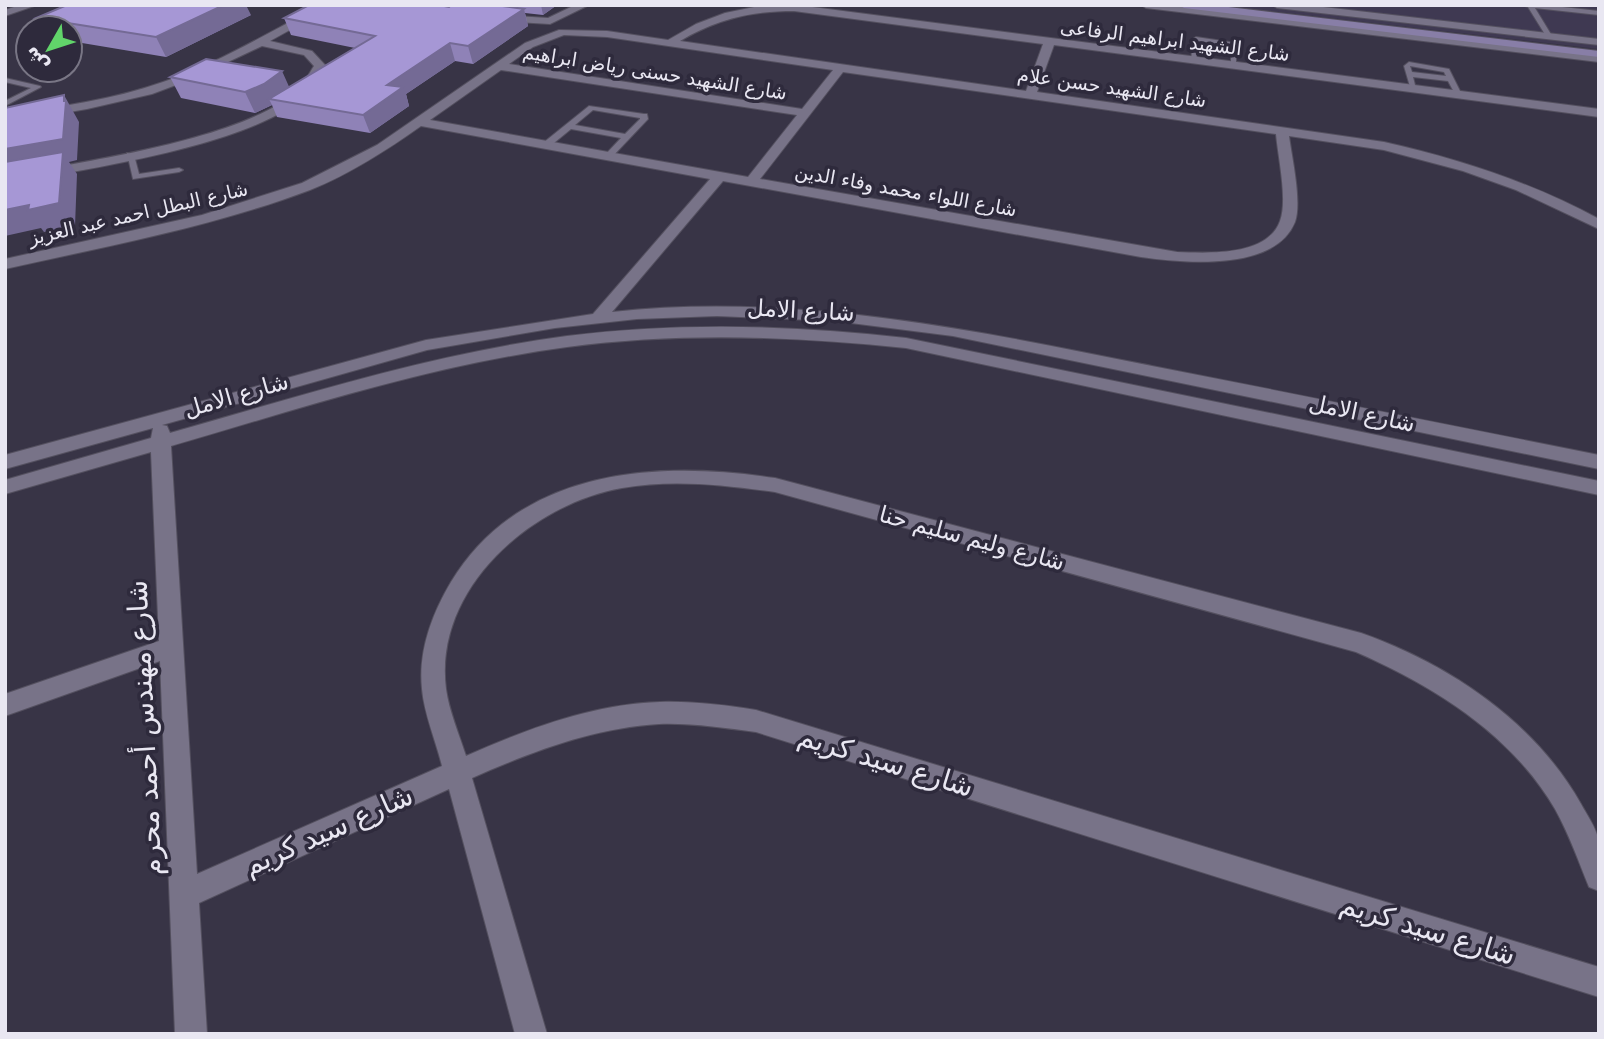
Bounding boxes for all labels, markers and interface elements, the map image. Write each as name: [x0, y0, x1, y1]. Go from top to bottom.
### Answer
north arrow: [14, 14, 84, 84]
street label: شارع الشهيد ابراهيم الرفاعى: [1059, 15, 1291, 66]
street label: شارع الشهيد حسنى رياض ابراهيم: [521, 40, 789, 105]
text: ش: [19, 42, 53, 77]
street label: شارع الشهيد حسن علام: [1016, 63, 1208, 112]
street label: شارع اللواء محمد وفاء الدين: [793, 160, 1019, 221]
street label: شارع البطل احمد عبد العزيز: [25, 177, 250, 250]
street label: شارع الامل: [747, 294, 855, 327]
street label: شارع الامل: [181, 368, 292, 423]
street label: شارع الامل: [1306, 389, 1417, 438]
street label: شارع وليم سليم حنا: [876, 501, 1067, 576]
street label: شارع مهندس أحمد محرم: [117, 579, 169, 877]
street label: شارع سيد كريم: [794, 719, 978, 804]
street label: شارع سيد كريم: [238, 778, 418, 883]
street label: شارع سيد كريم: [1336, 887, 1520, 972]

